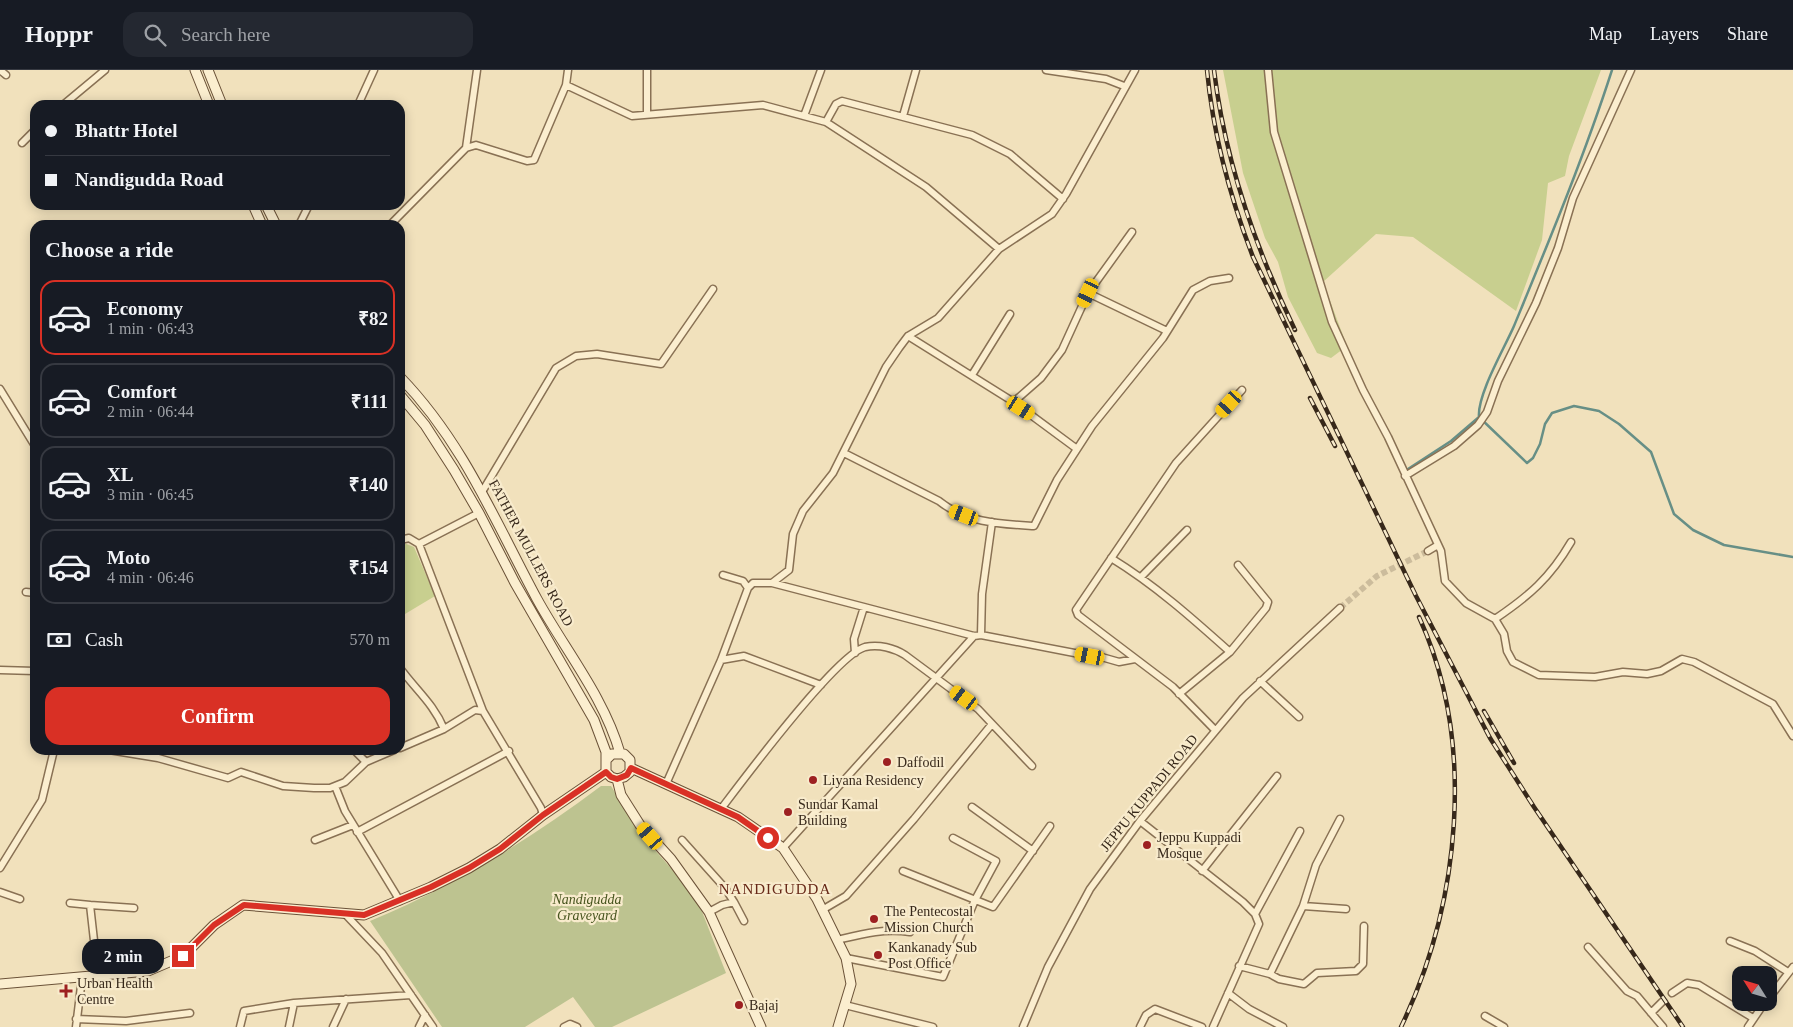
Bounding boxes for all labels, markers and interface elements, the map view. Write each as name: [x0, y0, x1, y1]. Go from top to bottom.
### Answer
search box: [123, 12, 473, 57]
text: Hoppr: [25, 21, 93, 47]
icon: search: [141, 21, 169, 49]
text: Search here: [181, 24, 270, 45]
text: Map: [1589, 24, 1622, 44]
text: Layers: [1650, 24, 1699, 44]
text: Share: [1727, 24, 1768, 44]
text: Bhattr Hotel: [75, 120, 178, 141]
text: Nandigudda Road: [75, 169, 223, 190]
text: Choose a ride: [45, 237, 173, 262]
car: [1074, 276, 1101, 310]
icon: car: [47, 295, 92, 340]
text: Economy: [107, 298, 183, 319]
text: ₹82: [358, 308, 388, 329]
text: 1 min · 06:43: [107, 320, 194, 337]
icon: car: [47, 378, 92, 423]
text: Comfort: [107, 381, 177, 402]
car: [1213, 388, 1244, 420]
text: ₹111: [351, 391, 388, 412]
car: [1004, 394, 1037, 422]
text: 2 min · 06:44: [107, 403, 194, 420]
icon: car: [47, 461, 92, 506]
text: XL: [107, 464, 133, 485]
text: ₹140: [349, 474, 388, 495]
street label: FATHER MULLERS ROAD: [486, 477, 576, 629]
text: 3 min · 06:45: [107, 486, 194, 503]
car: [947, 503, 980, 527]
icon: car: [47, 544, 92, 589]
text: Moto: [107, 547, 150, 568]
text: ₹154: [349, 557, 388, 578]
text: 4 min · 06:46: [107, 569, 194, 586]
icon: cash: [45, 626, 73, 654]
text: Cash: [85, 629, 123, 650]
text: 570 m: [350, 631, 390, 648]
car: [1073, 646, 1106, 666]
car: [947, 683, 980, 713]
button: Confirm: [45, 687, 390, 745]
street label: JEPPU KUPPADI ROAD: [1097, 732, 1201, 854]
place label: Daffodil: [897, 755, 944, 770]
marker: Daffodil: [881, 756, 893, 768]
place label: Liyana Residency: [823, 773, 924, 788]
marker: Liyana Residency: [807, 774, 819, 786]
place label: Sundar Kamal Building: [798, 797, 879, 828]
marker: Sundar Kamal Building: [782, 806, 794, 818]
car: [634, 820, 665, 852]
route start: [757, 827, 779, 849]
place label: Jeppu Kuppadi Mosque: [1157, 830, 1241, 861]
marker: Jeppu Kuppadi Mosque: [1141, 839, 1153, 851]
district label: NANDIGUDDA: [719, 881, 831, 897]
park label: Nandigudda Graveyard: [551, 892, 622, 923]
place label: The Pentecostal Mission Church: [884, 904, 974, 935]
marker: The Pentecostal Mission Church: [868, 913, 880, 925]
callout: 2 min: [83, 938, 166, 974]
place label: Kankanady Sub Post Office: [888, 940, 977, 971]
route end: [172, 945, 194, 967]
text: 2 min: [104, 948, 142, 965]
marker: Kankanady Sub Post Office: [872, 949, 884, 961]
north arrow: [1732, 966, 1778, 1011]
map controls: [1732, 966, 1777, 1011]
place label: Urban Health Centre: [77, 976, 153, 1007]
marker: Urban Health Centre: [59, 984, 73, 998]
place label: Bajaj: [749, 998, 779, 1013]
marker: Bajaj: [733, 999, 745, 1011]

